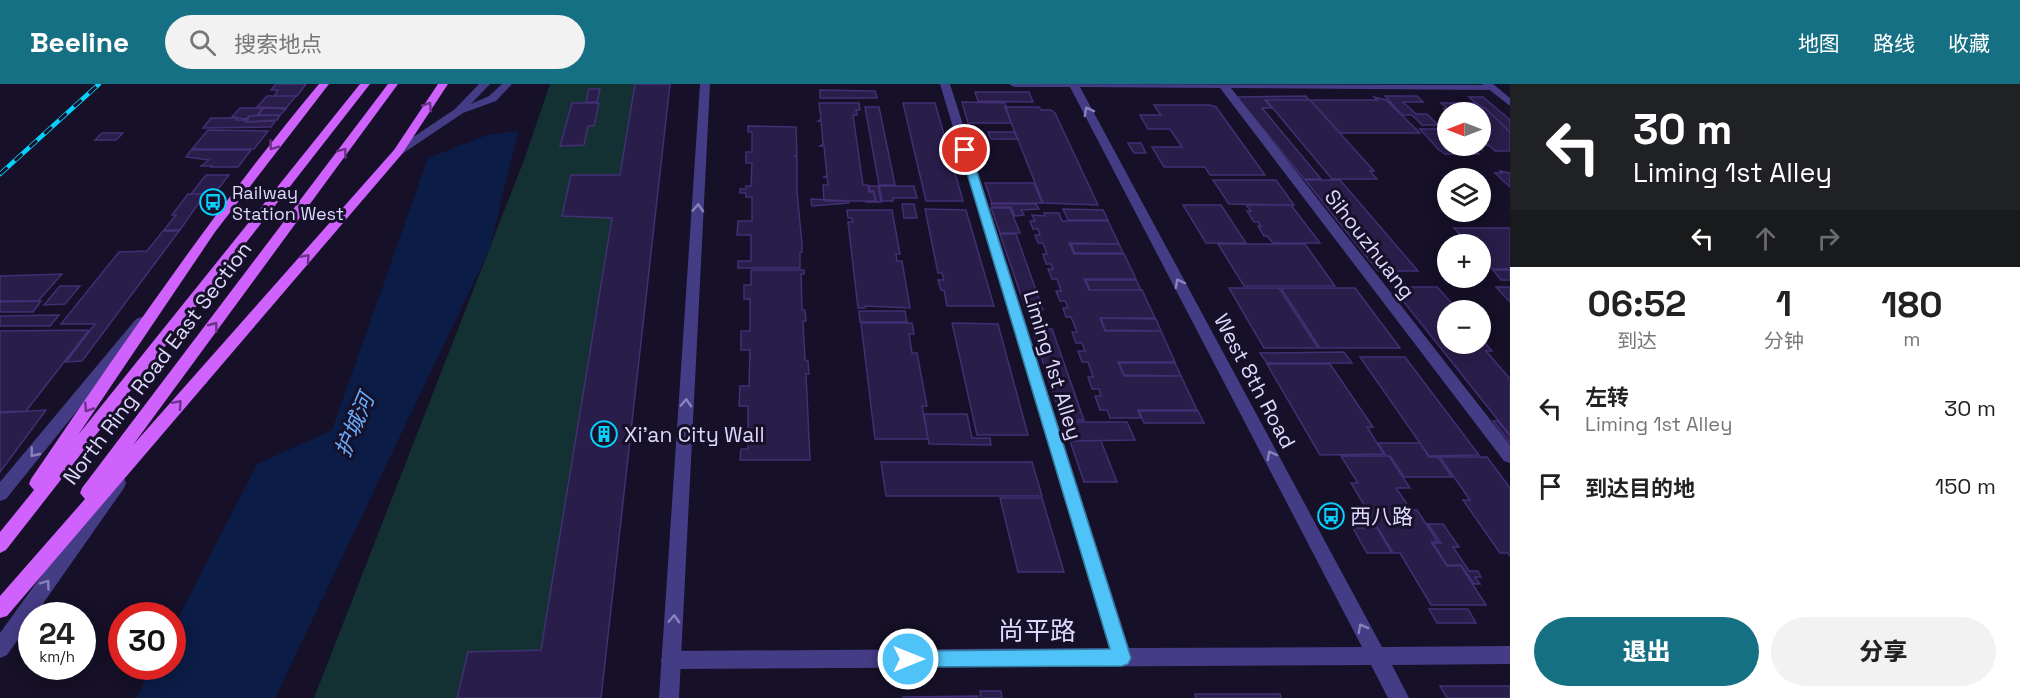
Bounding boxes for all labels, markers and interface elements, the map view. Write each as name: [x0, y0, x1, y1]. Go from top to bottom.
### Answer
search box: [165, 15, 585, 69]
text: Beeline: [30, 24, 129, 60]
icon: search: [186, 26, 219, 59]
text: 搜索地点: [234, 30, 322, 58]
text: 地图: [1798, 30, 1840, 57]
text: 路线: [1873, 30, 1915, 57]
text: 收藏: [1948, 30, 1990, 57]
one-way arrow: [421, 102, 432, 113]
north arrow: [1437, 102, 1491, 156]
map controls: [1437, 102, 1491, 354]
text: 30 m: [1633, 103, 1732, 156]
one-way arrow: [1084, 107, 1095, 117]
icon: left: [1534, 108, 1612, 186]
pin: [939, 124, 990, 175]
icon: arrive: [948, 133, 981, 166]
one-way arrow: [270, 139, 281, 150]
one-way arrow: [335, 148, 346, 159]
text: Liming 1st Alley: [1633, 155, 1832, 190]
button: layers: [1437, 168, 1491, 222]
place label: Railway Station West: [232, 181, 344, 225]
street label: Sihouzhuang: [1319, 184, 1421, 304]
bus stop icon: Railway Station West: [198, 187, 228, 217]
one-way arrow: [691, 204, 704, 213]
icon: left: [1686, 222, 1719, 255]
icon: ahead: [1749, 222, 1782, 255]
icon: right: [1812, 222, 1845, 255]
button: +: [1437, 234, 1491, 288]
street label: North Ring Road East Section: [57, 236, 257, 490]
one-way arrow: [299, 254, 310, 264]
one-way arrow: [1175, 279, 1186, 290]
text: 06:52: [1587, 281, 1686, 327]
text: 1: [1776, 281, 1792, 327]
text: 180: [1881, 282, 1943, 328]
street label: Liming 1st Alley: [1017, 287, 1089, 443]
button: −: [1437, 300, 1491, 354]
street label: West 8th Road: [1208, 309, 1302, 453]
one-way arrow: [206, 321, 217, 332]
text: m: [1903, 326, 1921, 352]
text: 到达: [1617, 328, 1657, 354]
text: 分钟: [1764, 328, 1804, 354]
text: 左转: [1585, 383, 1629, 411]
water label: 护城河: [328, 385, 381, 461]
icon: left: [1534, 392, 1567, 425]
text: 30 m: [1944, 394, 1996, 422]
one-way arrow: [680, 398, 693, 407]
one-way arrow: [170, 400, 181, 411]
one-way arrow: [84, 401, 95, 412]
text: Liming 1st Alley: [1585, 411, 1732, 437]
building icon: Xi'an City Wall: [589, 419, 619, 449]
place label: Xi'an City Wall: [624, 421, 765, 448]
one-way arrow: [30, 446, 41, 457]
one-way arrow: [1267, 451, 1278, 462]
icon: arrive: [1534, 470, 1567, 503]
text: 150 m: [1935, 472, 1996, 500]
text: 到达目的地: [1585, 474, 1695, 502]
bus stop icon: 西八路: [1316, 501, 1346, 531]
place label: 西八路: [1350, 503, 1413, 530]
one-way arrow: [39, 580, 50, 591]
speed limit sign: 30: [108, 602, 186, 680]
text: 24: [39, 614, 75, 653]
one-way arrow: [667, 614, 680, 623]
street label: 尚平路: [998, 614, 1076, 648]
button: 退出: [1534, 617, 1759, 686]
button: 分享: [1771, 617, 1996, 686]
one-way arrow: [1358, 623, 1369, 634]
position arrow: [876, 627, 940, 691]
text: km/h: [39, 647, 75, 666]

